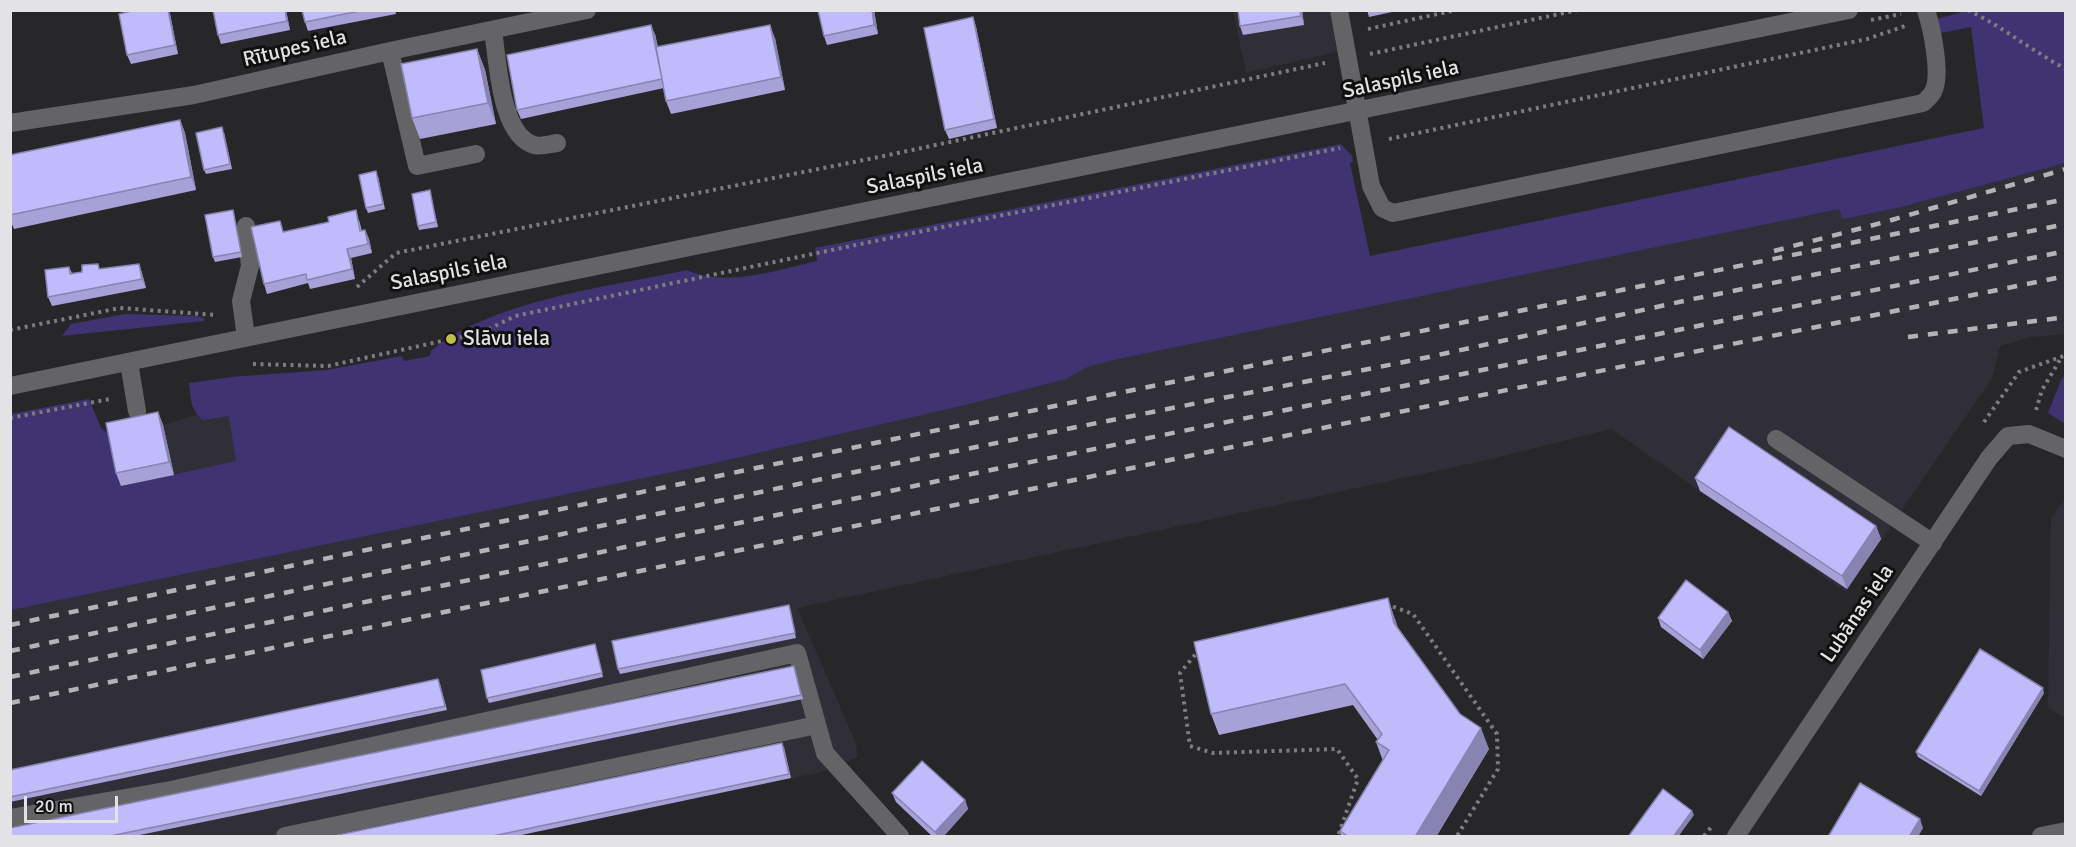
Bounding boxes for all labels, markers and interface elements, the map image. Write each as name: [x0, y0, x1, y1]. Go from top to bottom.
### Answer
street label: Rītupes iela: [241, 25, 349, 73]
street label: Salaspils iela: [1341, 55, 1461, 105]
street label: Salaspils iela: [865, 153, 985, 201]
street label: Salaspils iela: [389, 249, 509, 297]
place label: Slāvu iela: [463, 326, 550, 352]
marker: Slāvu iela: [444, 332, 458, 346]
street label: Lubānas iela: [1816, 560, 1900, 668]
scale bar: [27, 784, 122, 822]
text: 20 m: [35, 795, 73, 817]

